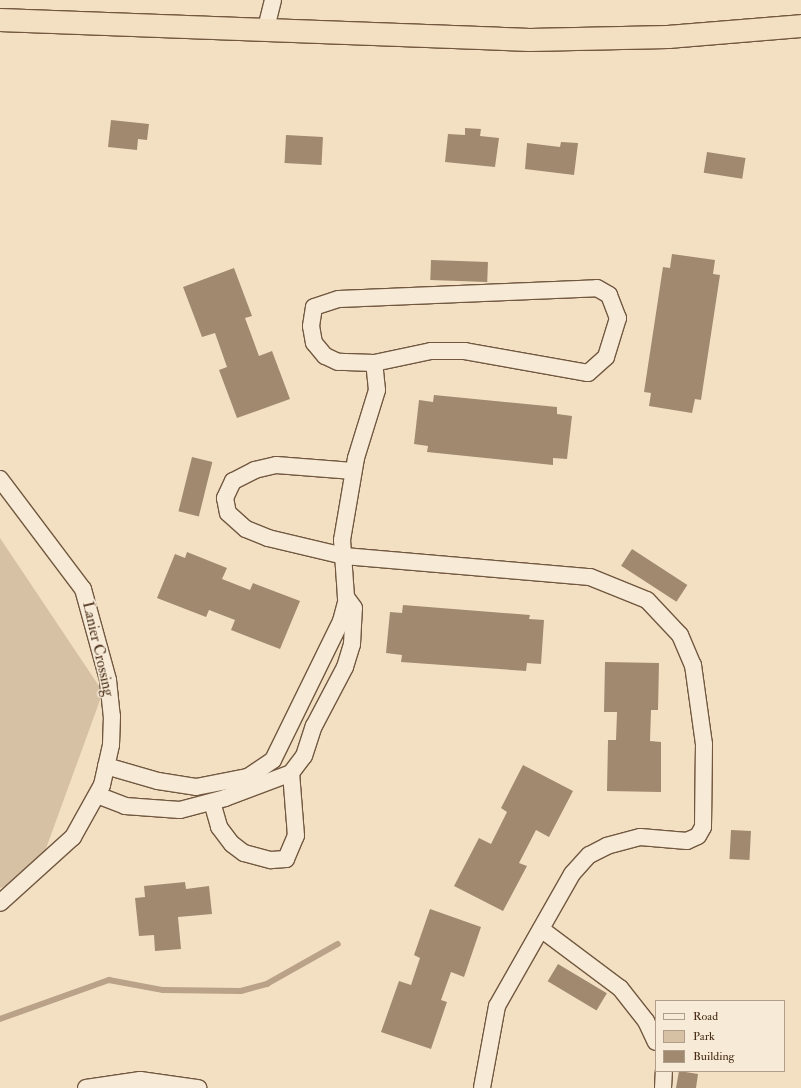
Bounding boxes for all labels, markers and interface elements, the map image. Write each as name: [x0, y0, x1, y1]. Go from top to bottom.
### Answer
street label: Lanier Crossing: [78, 600, 118, 698]
legend: [655, 1000, 785, 1072]
text: Road: [693, 1009, 718, 1024]
text: Park: [693, 1029, 715, 1044]
text: Building: [693, 1049, 734, 1064]

